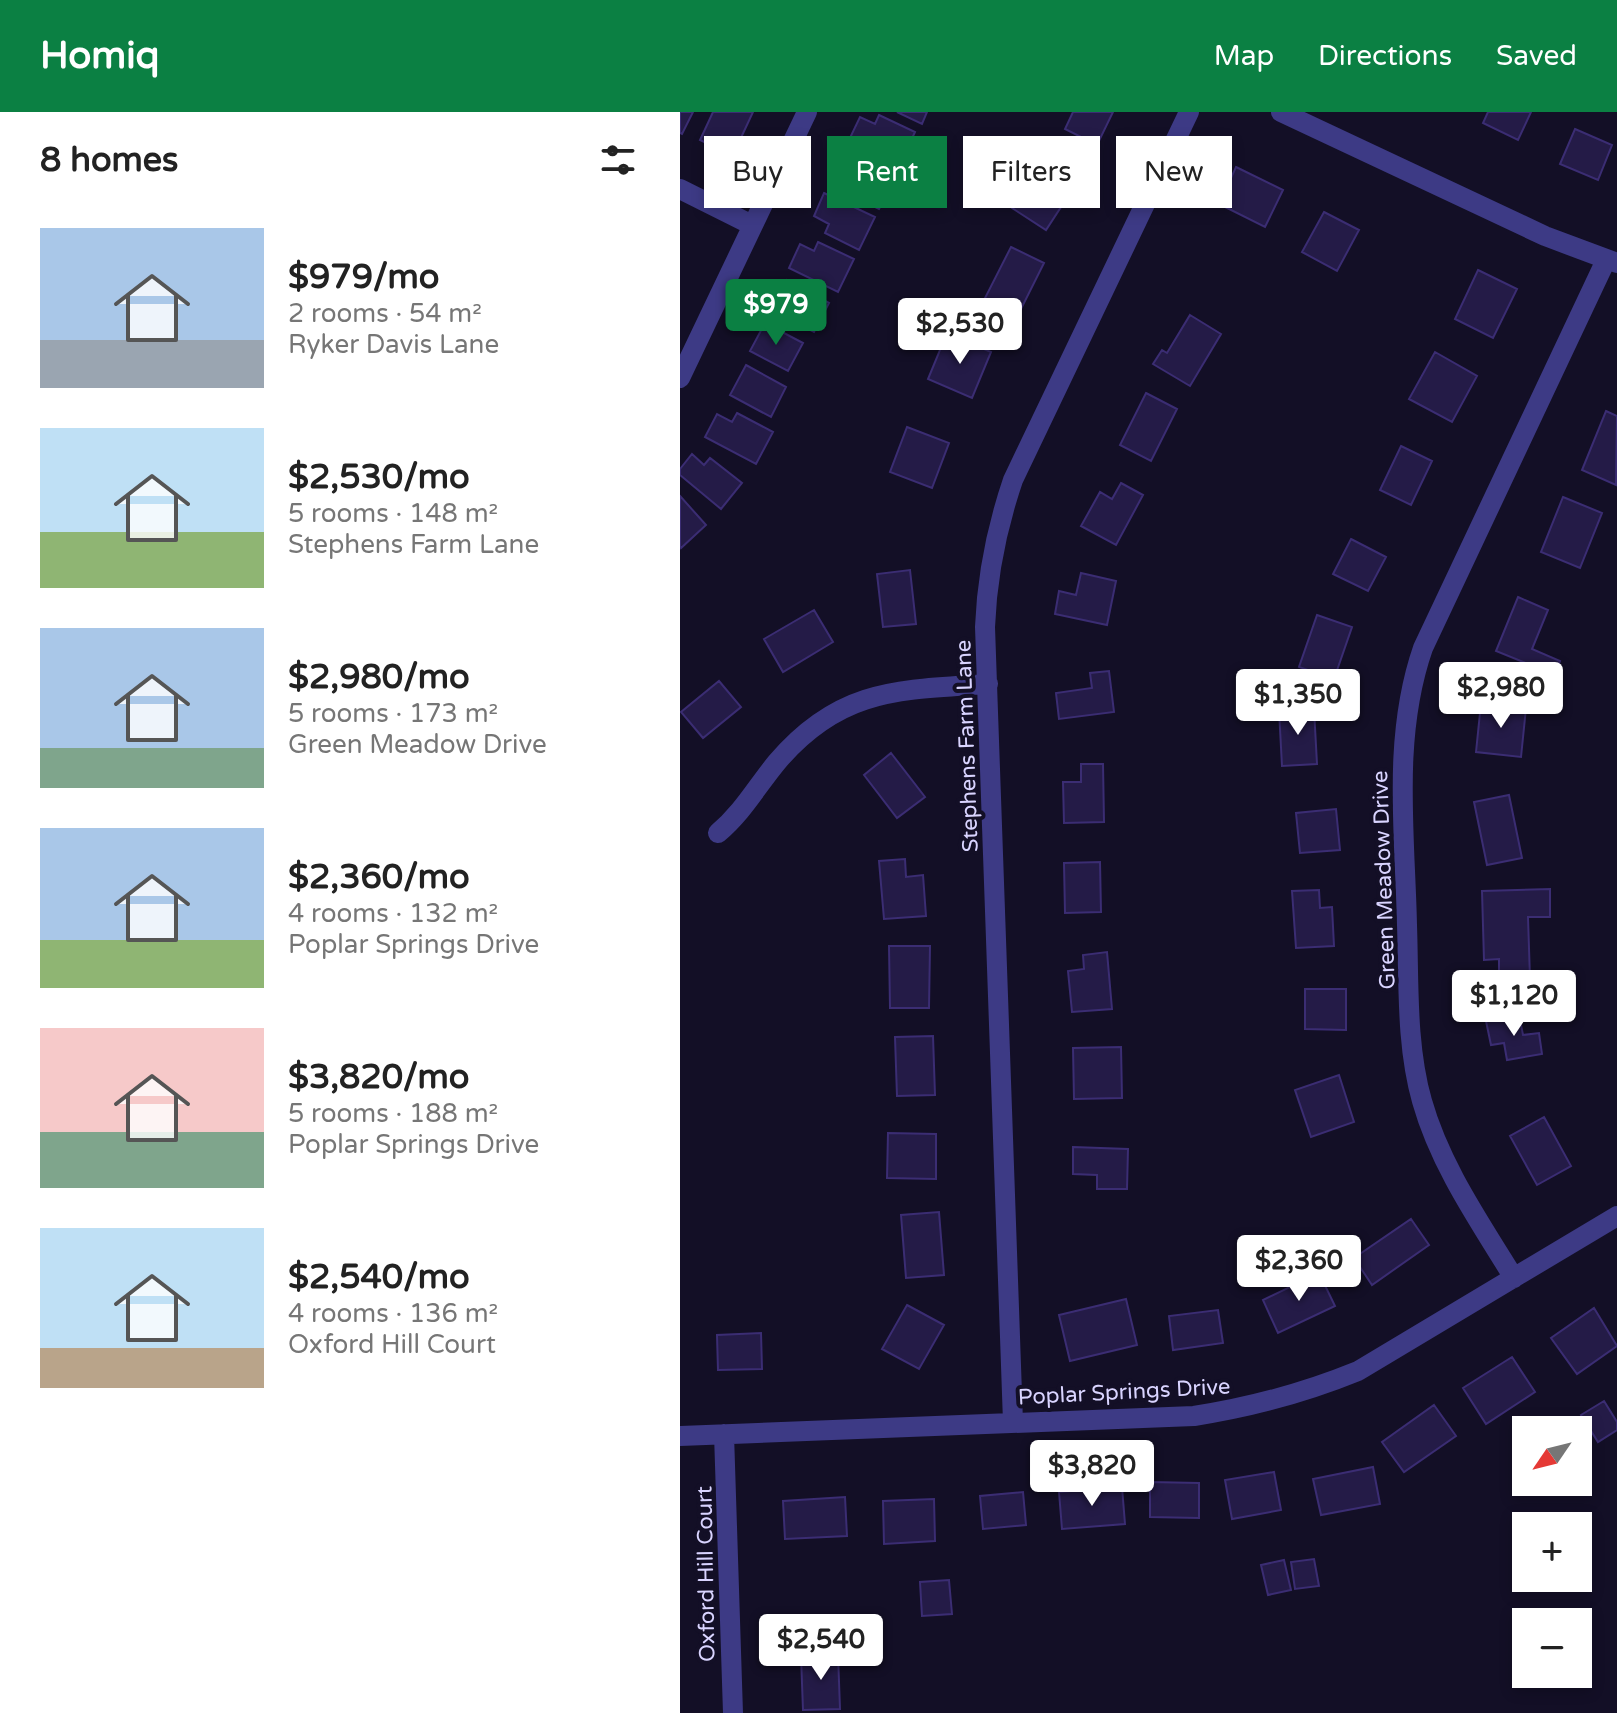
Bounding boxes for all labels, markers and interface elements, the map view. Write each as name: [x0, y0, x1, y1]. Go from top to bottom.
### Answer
text: Homiq: [40, 33, 160, 79]
text: Map: [1214, 39, 1274, 73]
text: Directions: [1318, 39, 1452, 73]
text: Saved: [1496, 39, 1577, 73]
chip: Buy: [704, 136, 811, 208]
chip: Rent: [827, 136, 947, 208]
chip: Filters: [963, 136, 1100, 208]
chip: New: [1116, 136, 1232, 208]
icon: filters: [596, 138, 640, 182]
text: 8 homes: [40, 140, 178, 181]
text: $979/mo: [288, 257, 439, 298]
icon: home: [104, 260, 200, 356]
pin: $979: [729, 279, 823, 347]
text: $979: [743, 289, 809, 320]
text: 2 rooms · 54 m²: [288, 298, 482, 329]
pin: $2,530: [895, 298, 1025, 366]
text: $2,530: [916, 308, 1004, 339]
text: Ryker Davis Lane: [288, 329, 499, 360]
text: $2,530/mo: [288, 457, 470, 498]
icon: home: [104, 460, 200, 556]
text: 5 rooms · 148 m²: [288, 498, 498, 529]
text: Stephens Farm Lane: [288, 529, 539, 560]
street label: Stephens Farm Lane: [950, 639, 984, 853]
text: $2,980/mo: [288, 657, 470, 698]
icon: home: [104, 660, 200, 756]
pin: $2,980: [1436, 662, 1566, 730]
pin: $1,350: [1233, 669, 1363, 737]
text: $2,980: [1457, 672, 1545, 703]
text: $1,350: [1254, 679, 1342, 710]
text: 5 rooms · 173 m²: [288, 698, 498, 729]
text: Green Meadow Drive: [288, 729, 547, 760]
street label: Green Meadow Drive: [1367, 770, 1401, 990]
text: $2,360/mo: [288, 857, 470, 898]
icon: home: [104, 860, 200, 956]
text: 4 rooms · 132 m²: [288, 898, 498, 929]
text: Poplar Springs Drive: [288, 929, 539, 960]
pin: $1,120: [1449, 970, 1579, 1038]
text: $1,120: [1470, 980, 1558, 1011]
text: $3,820/mo: [288, 1057, 469, 1098]
icon: home: [104, 1060, 200, 1156]
text: 5 rooms · 188 m²: [288, 1098, 498, 1129]
text: Poplar Springs Drive: [288, 1129, 539, 1160]
pin: $2,360: [1234, 1235, 1364, 1303]
text: $2,360: [1255, 1245, 1343, 1276]
text: $2,540/mo: [288, 1257, 470, 1298]
icon: home: [104, 1260, 200, 1356]
text: 4 rooms · 136 m²: [288, 1298, 498, 1329]
text: Oxford Hill Court: [288, 1329, 496, 1360]
street label: Poplar Springs Drive: [1017, 1373, 1231, 1411]
north arrow: [1512, 1416, 1592, 1496]
map controls: [1512, 1416, 1592, 1688]
pin: $3,820: [1027, 1440, 1157, 1508]
text: $3,820: [1048, 1450, 1136, 1481]
street label: Oxford Hill Court: [691, 1486, 721, 1662]
button: +: [1512, 1512, 1592, 1592]
button: −: [1512, 1608, 1592, 1688]
pin: $2,540: [756, 1614, 886, 1682]
text: $2,540: [777, 1624, 865, 1655]

